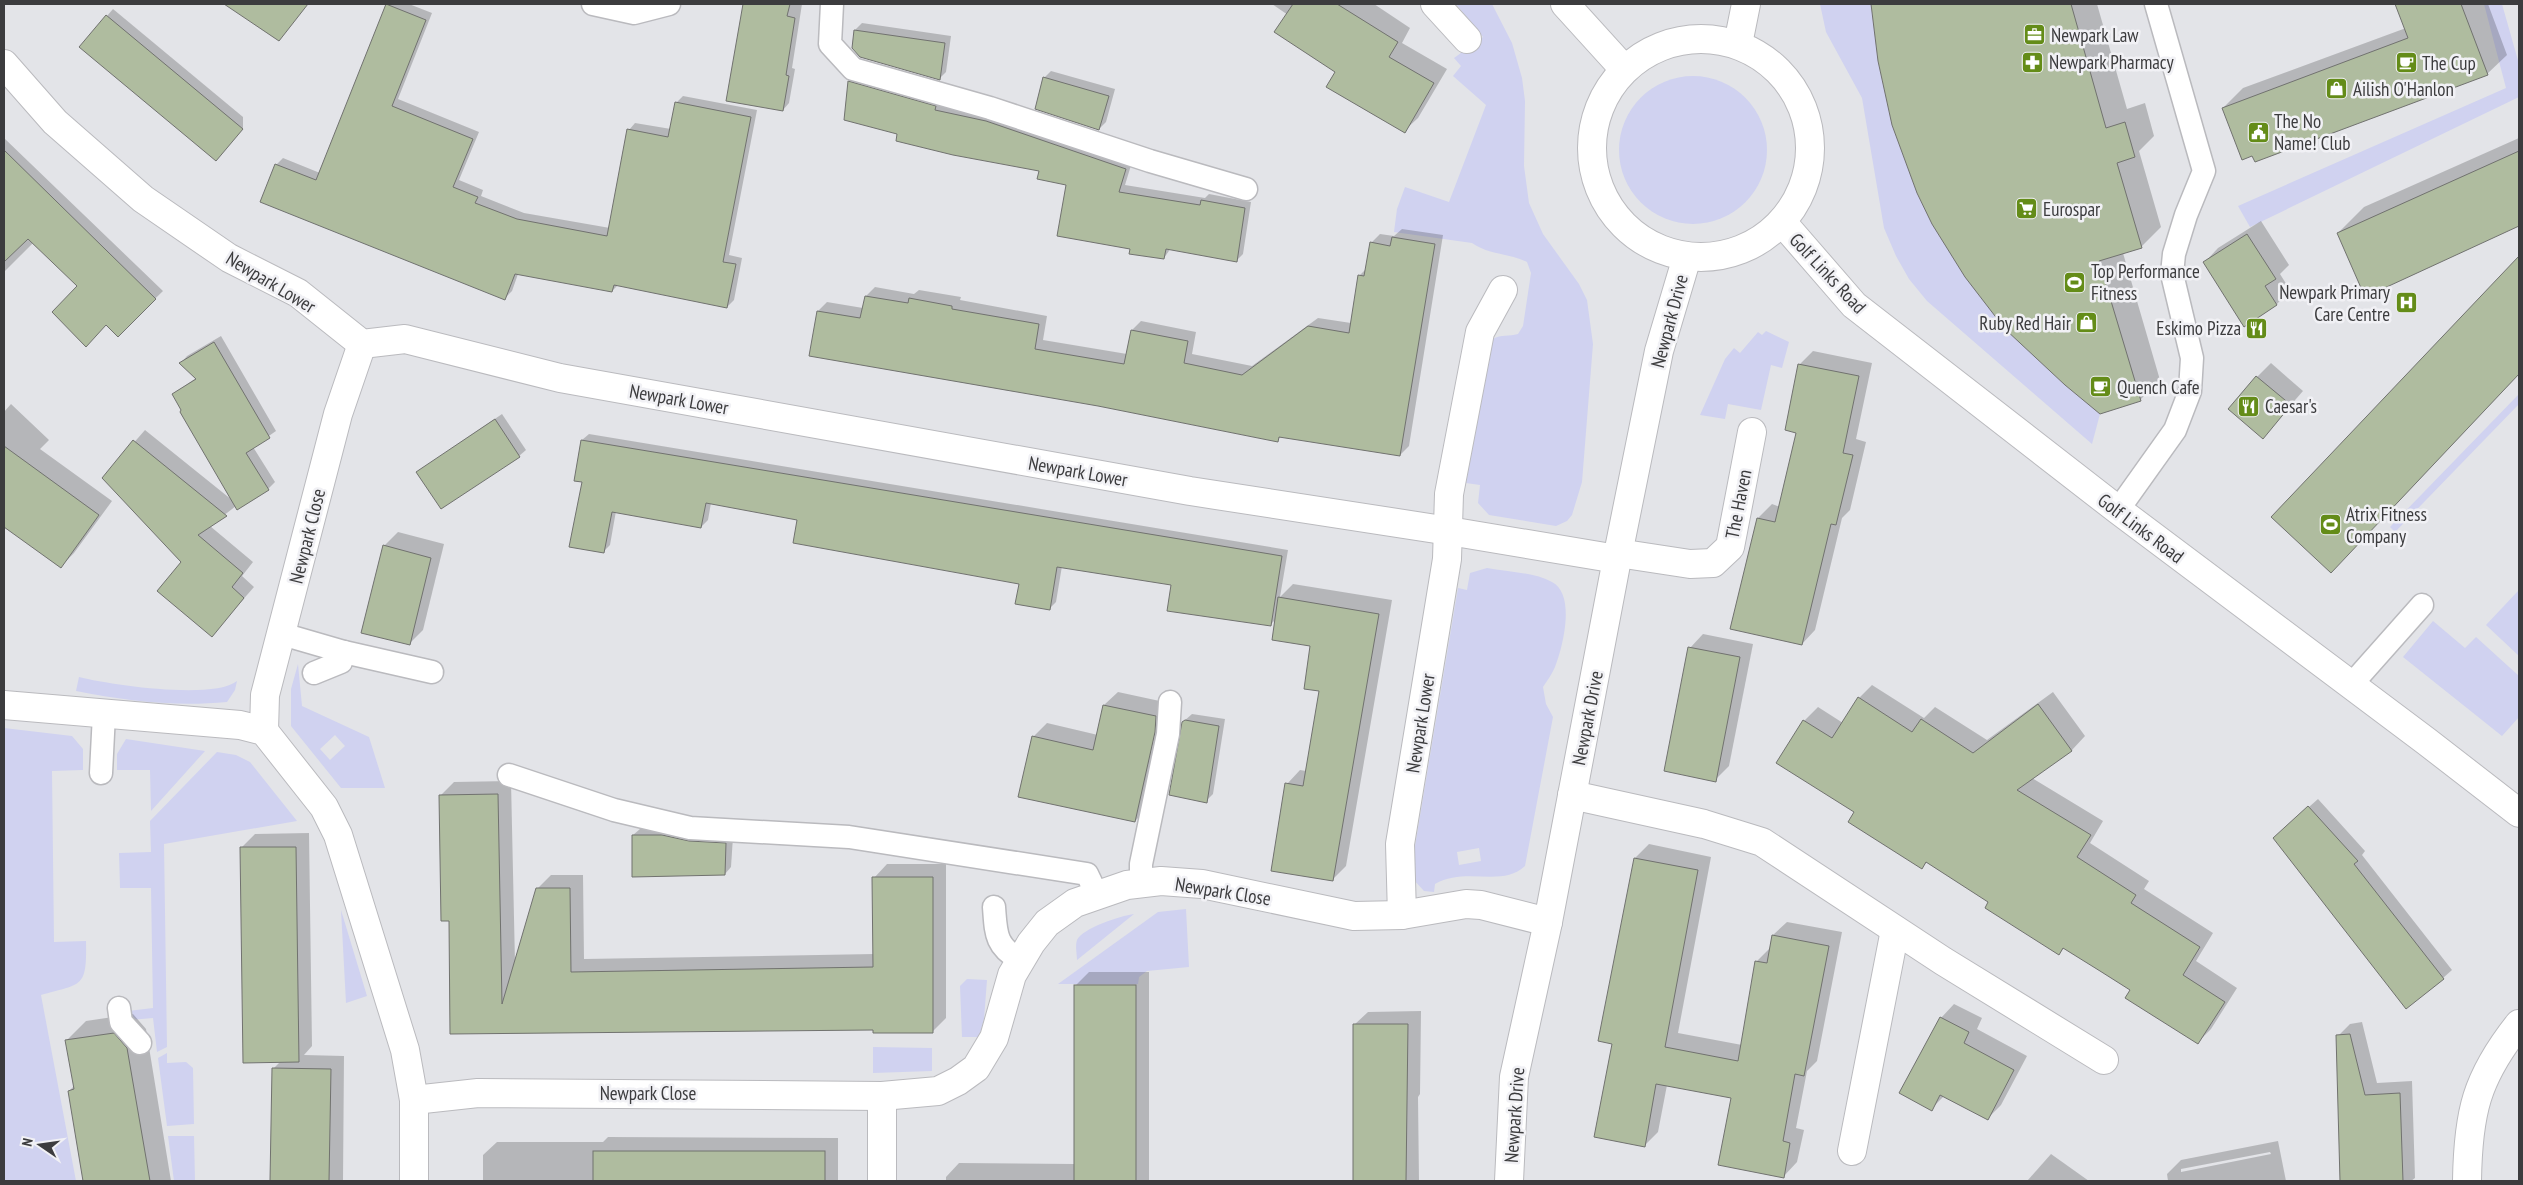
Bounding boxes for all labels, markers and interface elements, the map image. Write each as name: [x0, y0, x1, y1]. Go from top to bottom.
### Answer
office icon: Newpark Law: [2023, 23, 2047, 47]
place label: Newpark Law: [2051, 23, 2139, 47]
pharmacy icon: Newpark Pharmacy: [2021, 50, 2045, 74]
place label: Newpark Pharmacy: [2049, 50, 2174, 74]
cafe icon: The Cup: [2394, 51, 2418, 75]
place label: The Cup: [2422, 51, 2476, 75]
shop icon: Ailish O'Hanlon: [2325, 77, 2349, 101]
place label: Ailish O'Hanlon: [2353, 77, 2454, 101]
place label: The No Name! Club: [2274, 109, 2350, 155]
public building icon: The No Name! Club: [2246, 120, 2270, 144]
supermarket icon: Eurospar: [2015, 197, 2039, 221]
place label: Eurospar: [2043, 197, 2101, 221]
street label: Golf Links Road: [1785, 228, 1871, 318]
street label: Newpark Lower: [222, 246, 321, 319]
place label: Top Performance Fitness: [2091, 259, 2200, 305]
sports icon: Top Performance Fitness: [2063, 270, 2087, 294]
street label: Newpark Drive: [1645, 272, 1693, 370]
place label: Newpark Primary Care Centre: [2279, 280, 2391, 326]
hospital icon: Newpark Primary Care Centre: [2394, 291, 2418, 315]
place label: Ruby Red Hair: [1979, 311, 2072, 335]
shop icon: Ruby Red Hair: [2075, 311, 2099, 335]
place label: Eskimo Pizza: [2156, 316, 2241, 340]
restaurant icon: Eskimo Pizza: [2245, 316, 2269, 340]
cafe icon: Quench Cafe: [2089, 375, 2113, 399]
place label: Quench Cafe: [2117, 375, 2200, 399]
street label: Newpark Lower: [628, 378, 731, 420]
restaurant icon: Caesar's: [2237, 394, 2261, 418]
place label: Caesar's: [2265, 394, 2317, 418]
street label: Newpark Lower: [1027, 450, 1130, 492]
street label: The Haven: [1720, 467, 1756, 541]
street label: Newpark Close: [284, 486, 330, 586]
street label: Golf Links Road: [2093, 488, 2189, 568]
place label: Atrix Fitness Company: [2346, 502, 2427, 548]
sports icon: Atrix Fitness Company: [2318, 513, 2342, 537]
street label: Newpark Drive: [1566, 669, 1608, 767]
street label: Newpark Lower: [1400, 671, 1440, 774]
street label: Newpark Close: [1173, 872, 1273, 910]
street label: Newpark Drive: [1499, 1066, 1529, 1164]
street label: Newpark Close: [600, 1081, 697, 1105]
north arrow: [15, 1120, 65, 1170]
text: N: [18, 1136, 37, 1148]

